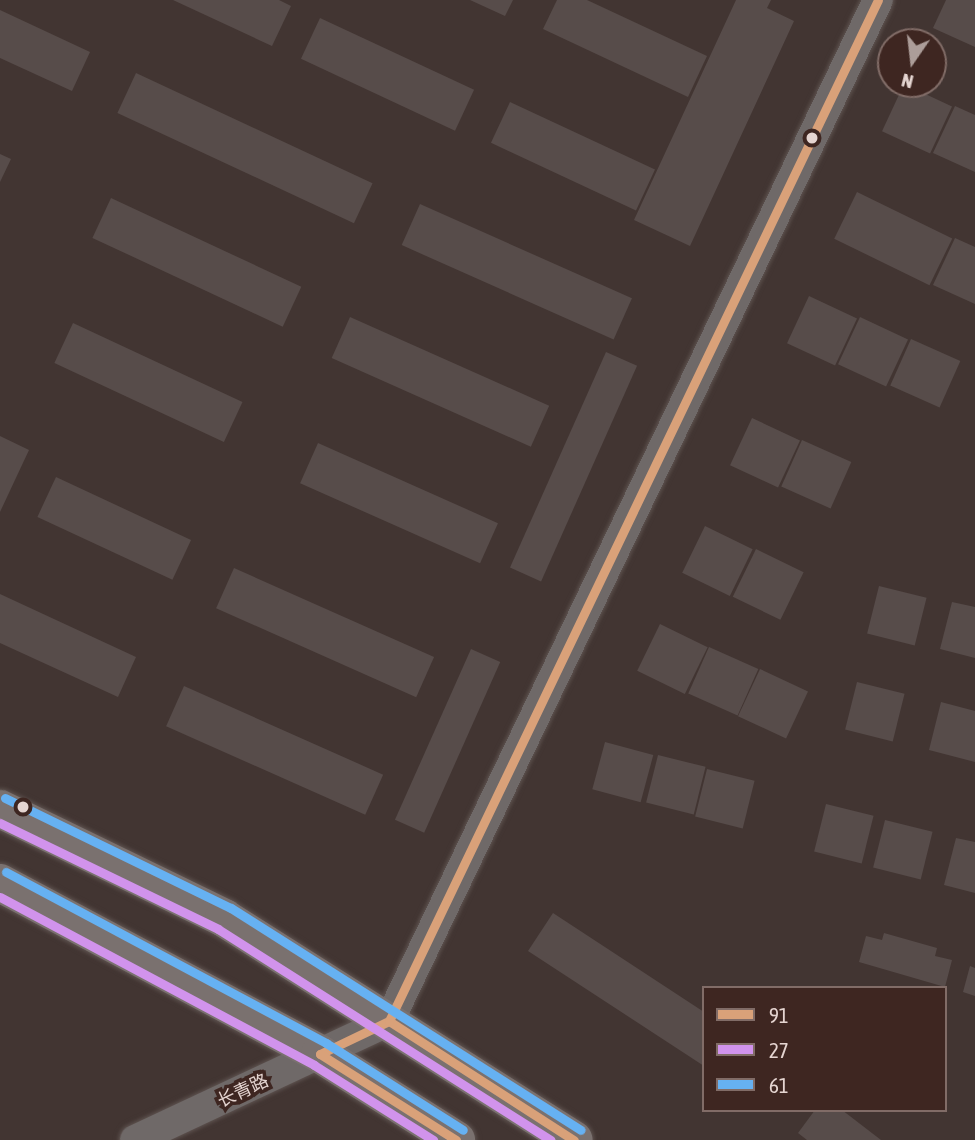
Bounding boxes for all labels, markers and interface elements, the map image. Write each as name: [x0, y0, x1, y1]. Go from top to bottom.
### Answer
north arrow: [877, 28, 947, 98]
text: N: [899, 69, 916, 93]
unlabelled marker: [805, 131, 819, 145]
unlabelled marker: [16, 800, 30, 814]
legend: [702, 986, 947, 1112]
text: 91: [769, 1003, 789, 1027]
text: 27: [769, 1038, 789, 1062]
street label: 长青路: [214, 1070, 272, 1112]
text: 61: [769, 1073, 789, 1097]

